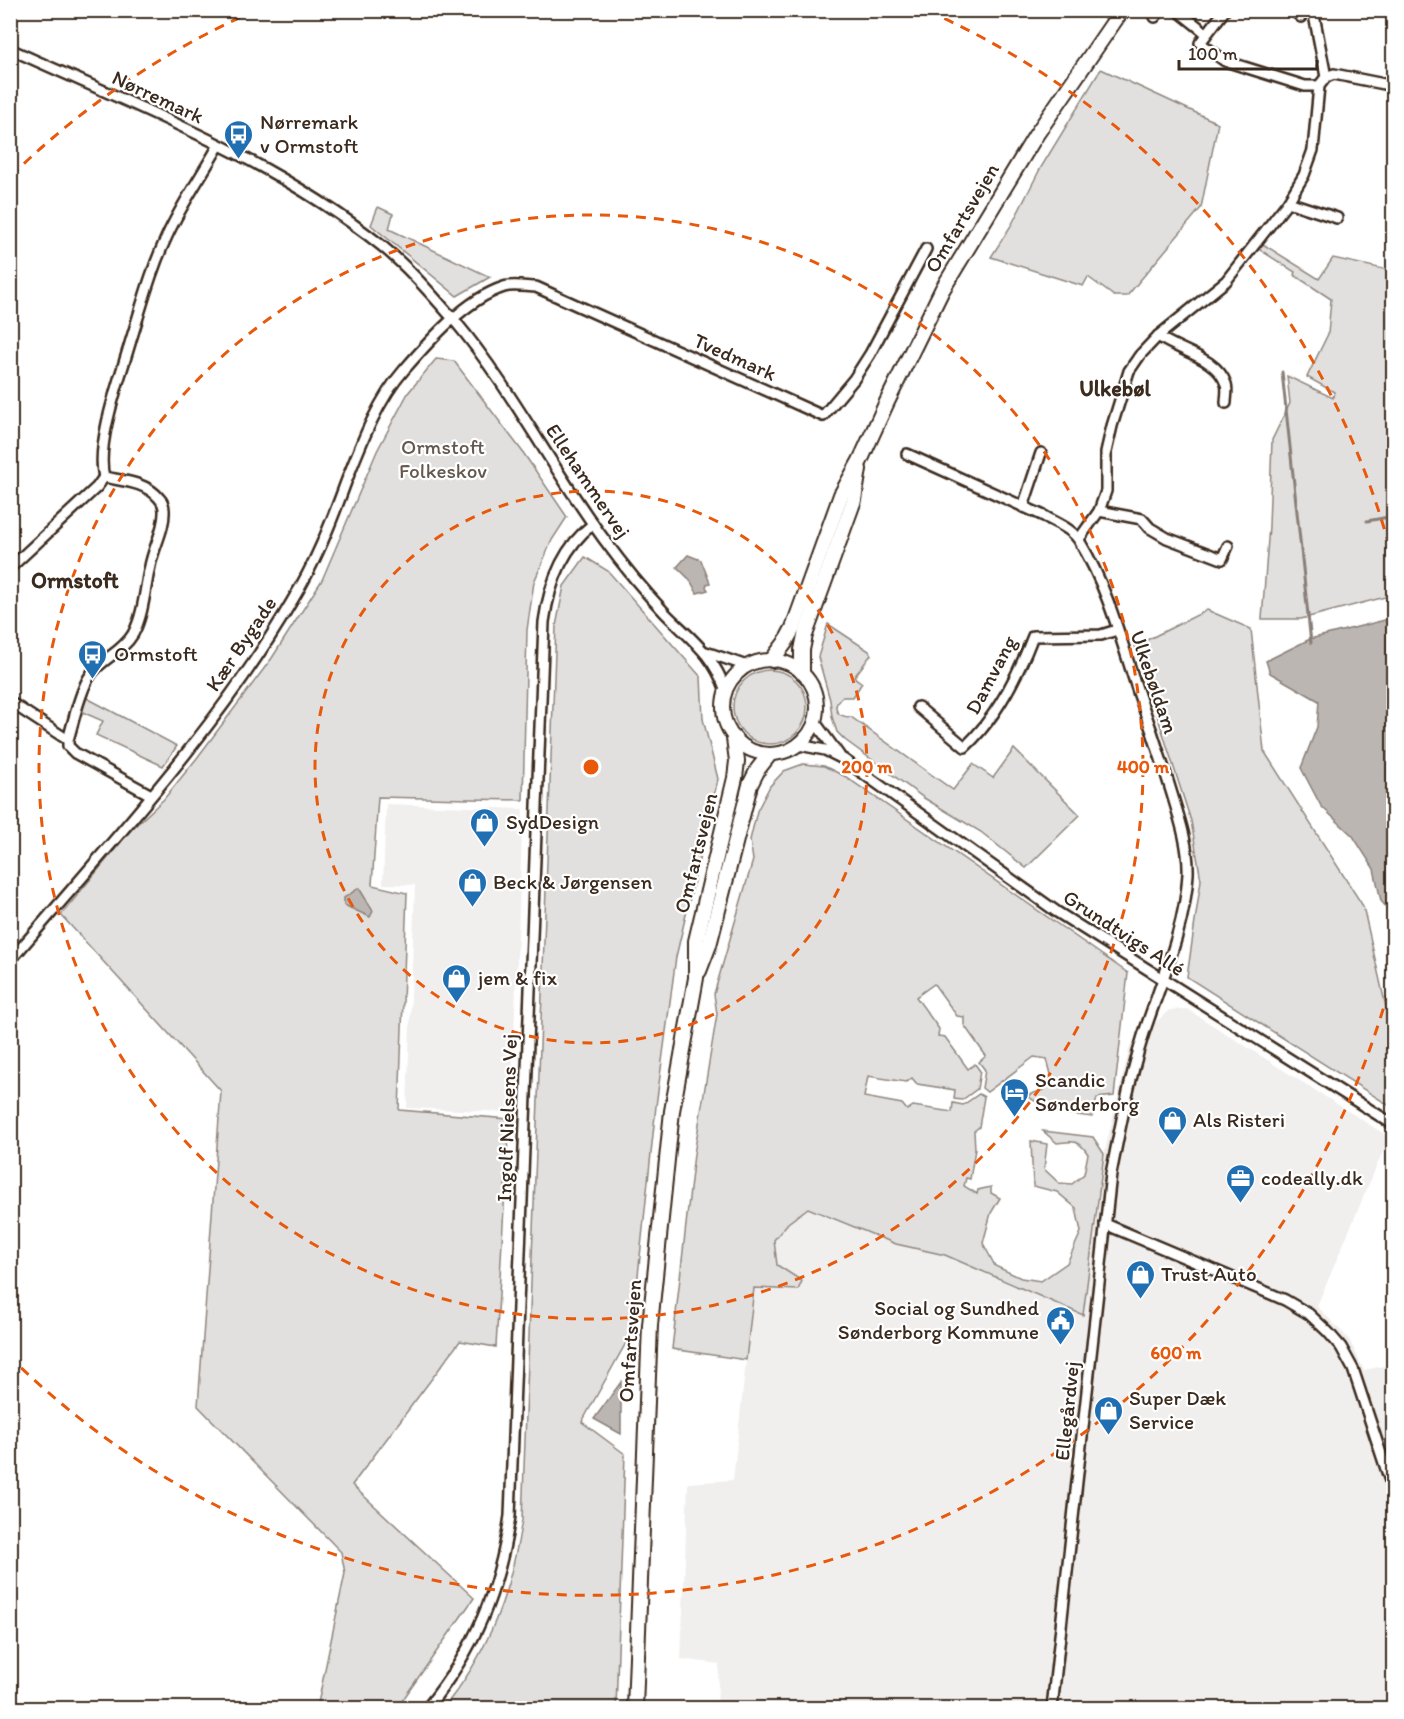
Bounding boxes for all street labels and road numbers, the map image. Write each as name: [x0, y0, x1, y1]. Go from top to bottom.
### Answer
street label: Nørremark: [108, 64, 208, 129]
street label: Omfartsvejen: [919, 158, 1004, 277]
street label: Tvedmark: [690, 327, 781, 386]
street label: Ellehammervej: [541, 419, 636, 543]
street label: Kær Bygade: [200, 592, 281, 696]
street label: Ulkebøldam: [1125, 627, 1184, 737]
street label: Damvang: [960, 631, 1022, 718]
street label: Omfartsvejen: [668, 790, 723, 916]
street label: Grundtvigs Allé: [1059, 884, 1190, 981]
street label: Ingolf Nielsens Vej: [491, 1033, 522, 1203]
street label: Omfartsvejen: [613, 1278, 646, 1403]
street label: Ellegårdvej: [1049, 1360, 1084, 1462]

